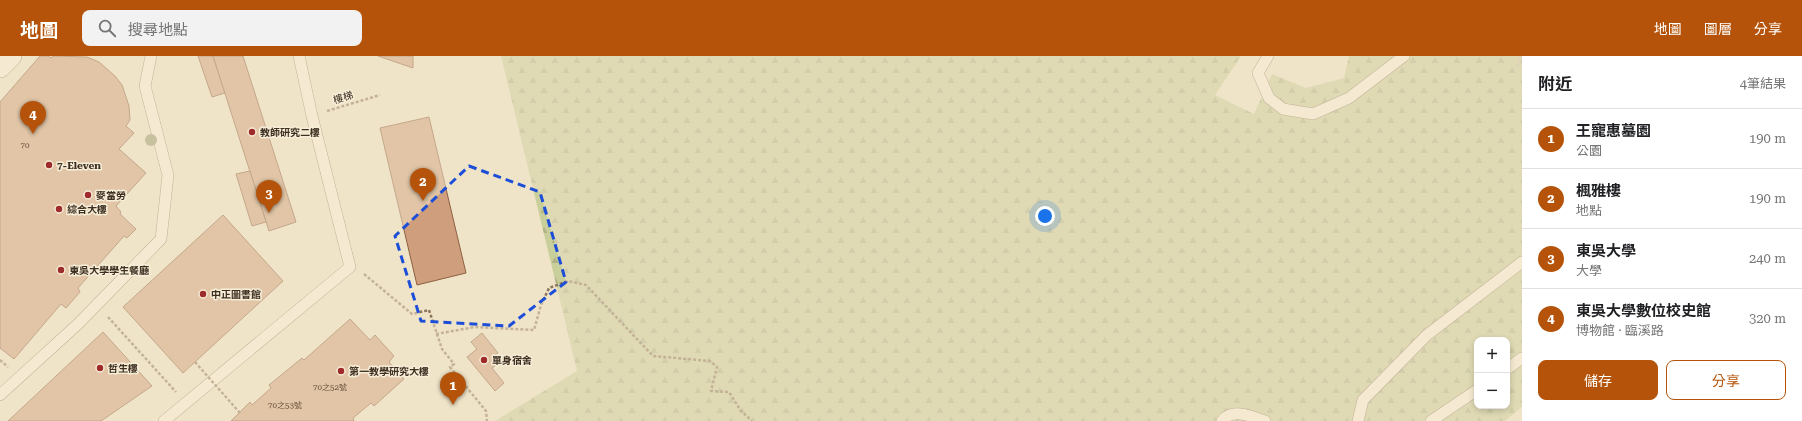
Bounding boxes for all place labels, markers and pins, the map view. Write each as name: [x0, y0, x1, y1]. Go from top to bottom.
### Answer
pin: 4: [20, 101, 46, 134]
marker: 教師研究二樓: [247, 127, 257, 137]
place label: 教師研究二樓: [260, 127, 320, 138]
marker: 7-Eleven: [44, 160, 54, 170]
place label: 7-Eleven: [57, 160, 101, 171]
pin: 2: [410, 168, 436, 201]
pin: 3: [256, 180, 282, 213]
marker: 麥當勞: [83, 190, 93, 200]
place label: 麥當勞: [95, 190, 126, 201]
marker: 綜合大樓: [54, 204, 64, 214]
place label: 綜合大樓: [67, 204, 107, 215]
marker: 東吳大學學生餐廳: [56, 265, 66, 275]
place label: 東吳大學學生餐廳: [69, 265, 149, 276]
marker: 中正圖書館: [198, 289, 208, 299]
place label: 中正圖書館: [211, 289, 261, 300]
marker: 單身宿舍: [479, 355, 489, 365]
place label: 單身宿舍: [492, 355, 532, 366]
marker: 哲生樓: [95, 363, 105, 373]
place label: 哲生樓: [108, 363, 138, 374]
marker: 第一教學研究大樓: [336, 366, 346, 376]
place label: 第一教學研究大樓: [349, 366, 429, 377]
pin: 1: [440, 372, 466, 405]

